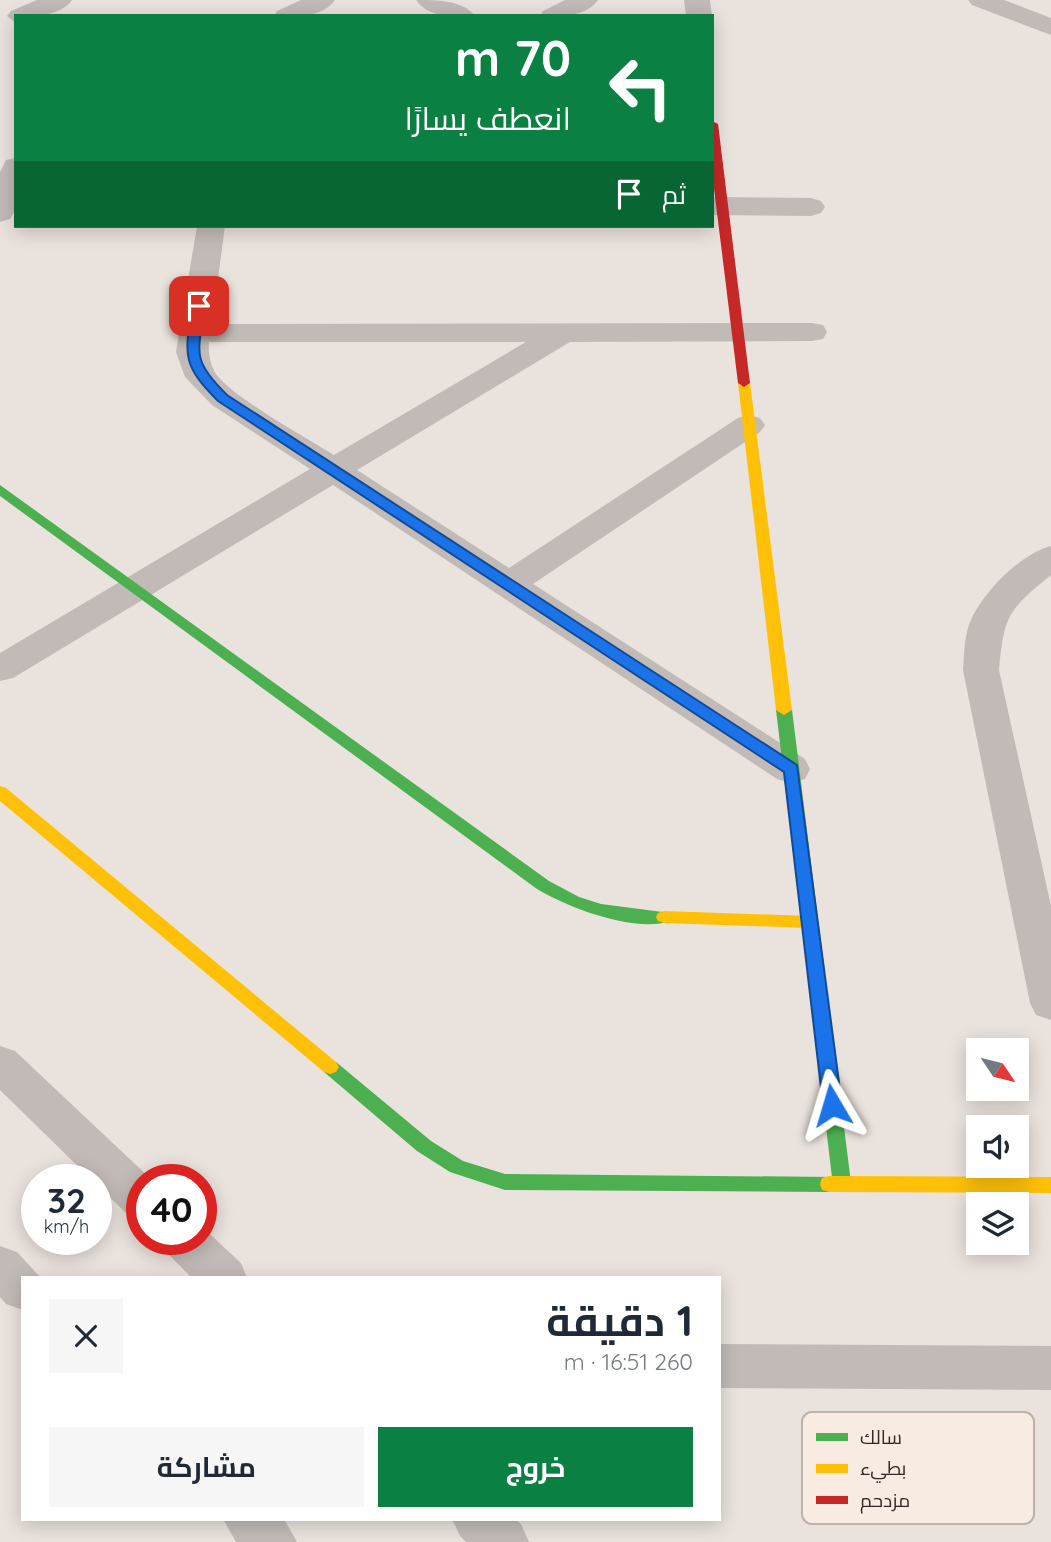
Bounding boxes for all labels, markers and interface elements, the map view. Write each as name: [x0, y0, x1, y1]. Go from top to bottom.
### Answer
text: 70 m: [455, 27, 571, 88]
icon: left: [595, 42, 686, 133]
text: انعطف يسارًا: [405, 98, 571, 138]
icon: arrive: [610, 175, 648, 213]
text: ثم: [662, 178, 686, 211]
pin: [169, 276, 229, 336]
icon: arrive: [180, 287, 218, 325]
north arrow: [966, 1038, 1029, 1101]
map controls: [966, 1038, 1029, 1255]
position arrow: [795, 1068, 869, 1142]
button: sound: [966, 1115, 1029, 1178]
speed limit sign: 40: [126, 1164, 217, 1255]
text: 32: [47, 1178, 86, 1222]
button: layers: [966, 1192, 1029, 1255]
text: km/h: [44, 1215, 89, 1238]
text: 1 دقيقة: [546, 1294, 693, 1347]
button: close: [49, 1299, 123, 1373]
text: 260 m · 16:51: [564, 1347, 693, 1376]
legend: [802, 1412, 1034, 1524]
text: سالك: [860, 1425, 902, 1449]
button: مشاركة: [49, 1427, 364, 1507]
button: خروج: [378, 1427, 693, 1507]
text: بطيء: [860, 1456, 906, 1483]
text: مزدحم: [860, 1488, 910, 1514]

